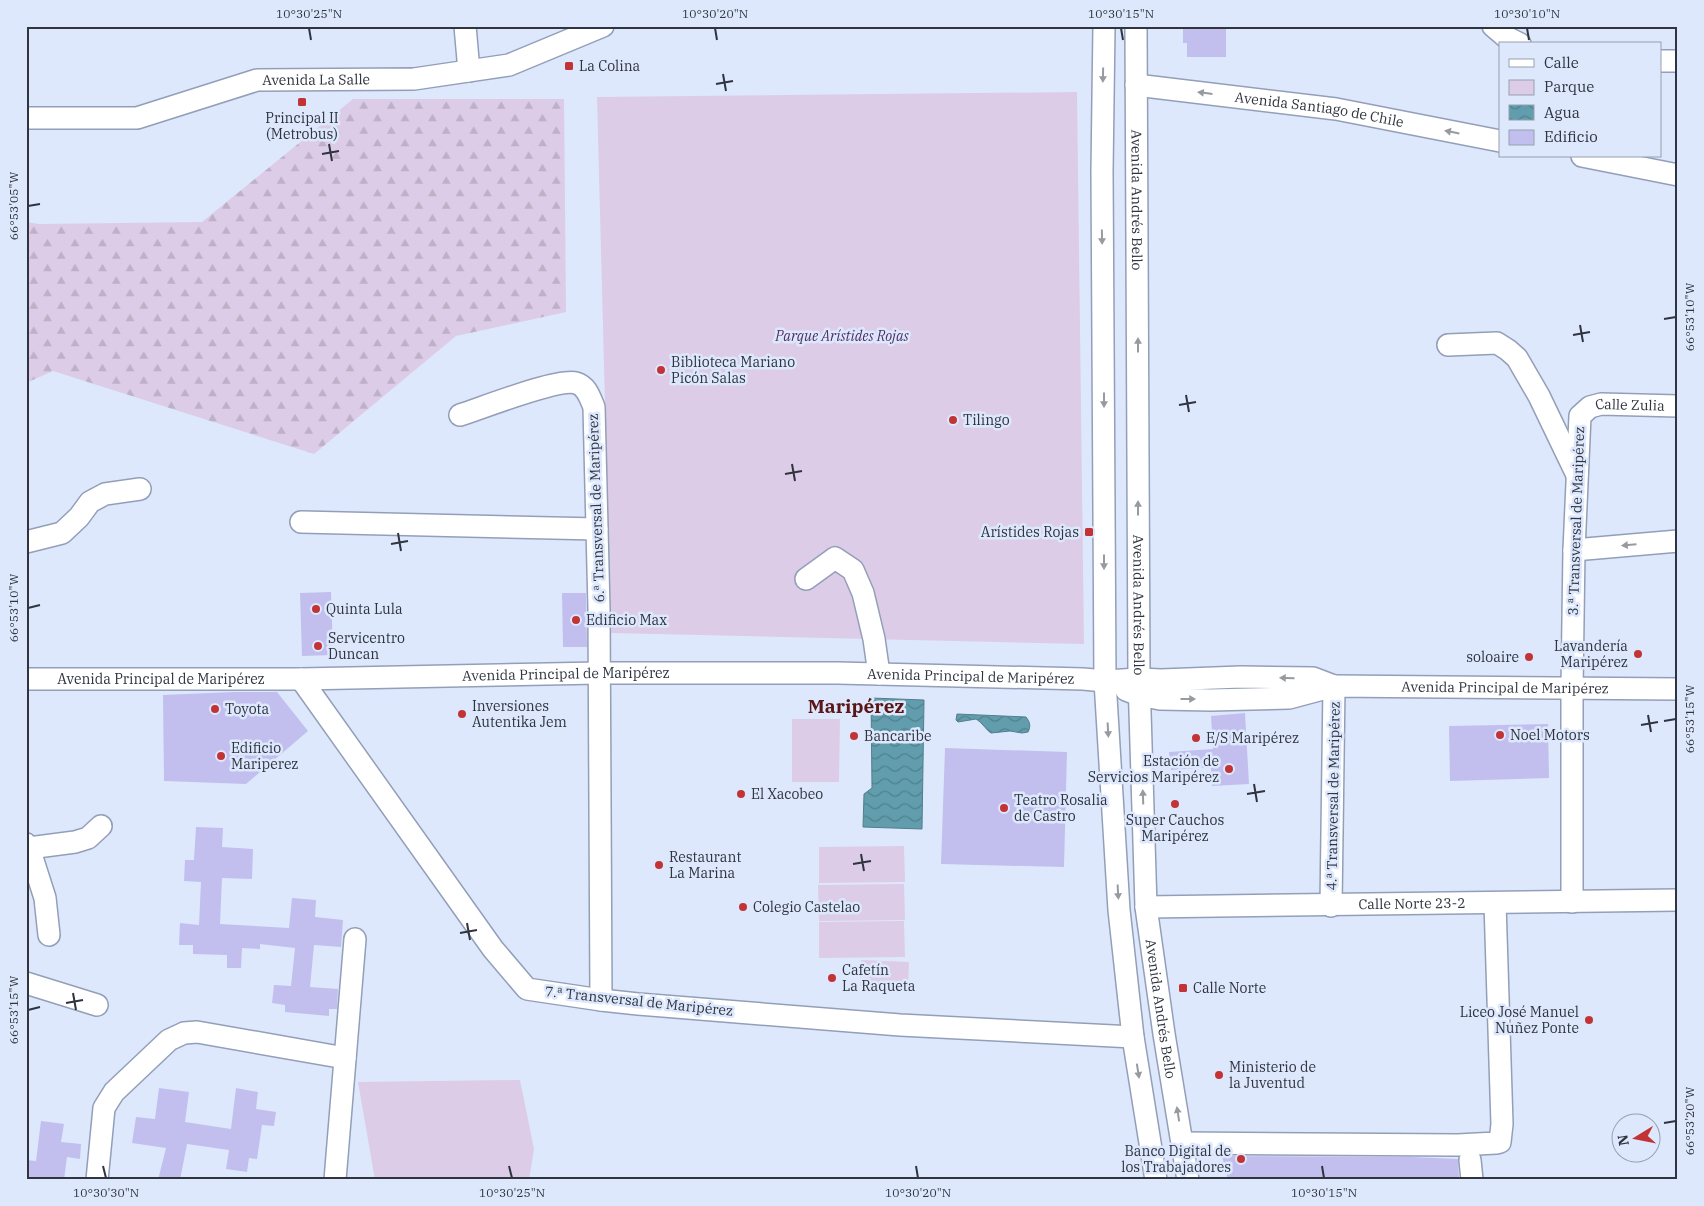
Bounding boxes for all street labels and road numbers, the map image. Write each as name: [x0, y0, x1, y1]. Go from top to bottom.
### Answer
street label: Avenida La Salle: [262, 70, 370, 89]
street label: Avenida Santiago de Chile: [1234, 88, 1405, 131]
street label: Avenida Andrés Bello: [1127, 129, 1146, 271]
street label: Calle Zulia: [1593, 394, 1665, 415]
street label: 6.ª Transversal de Maripérez: [584, 413, 608, 603]
street label: 3.ª Transversal de Maripérez: [1564, 426, 1588, 616]
street label: Avenida Andrés Bello: [1129, 534, 1148, 676]
street label: Avenida Principal de Maripérez: [462, 664, 670, 685]
street label: Avenida Principal de Maripérez: [867, 665, 1075, 688]
street label: Avenida Principal de Maripérez: [57, 670, 265, 688]
street label: Avenida Principal de Maripérez: [1401, 678, 1609, 697]
street label: 4.ª Transversal de Maripérez: [1322, 701, 1344, 891]
street label: Calle Norte 23-2: [1358, 894, 1466, 913]
street label: Avenida Andrés Bello: [1142, 938, 1180, 1080]
street label: 7.ª Transversal de Maripérez: [544, 982, 734, 1020]

